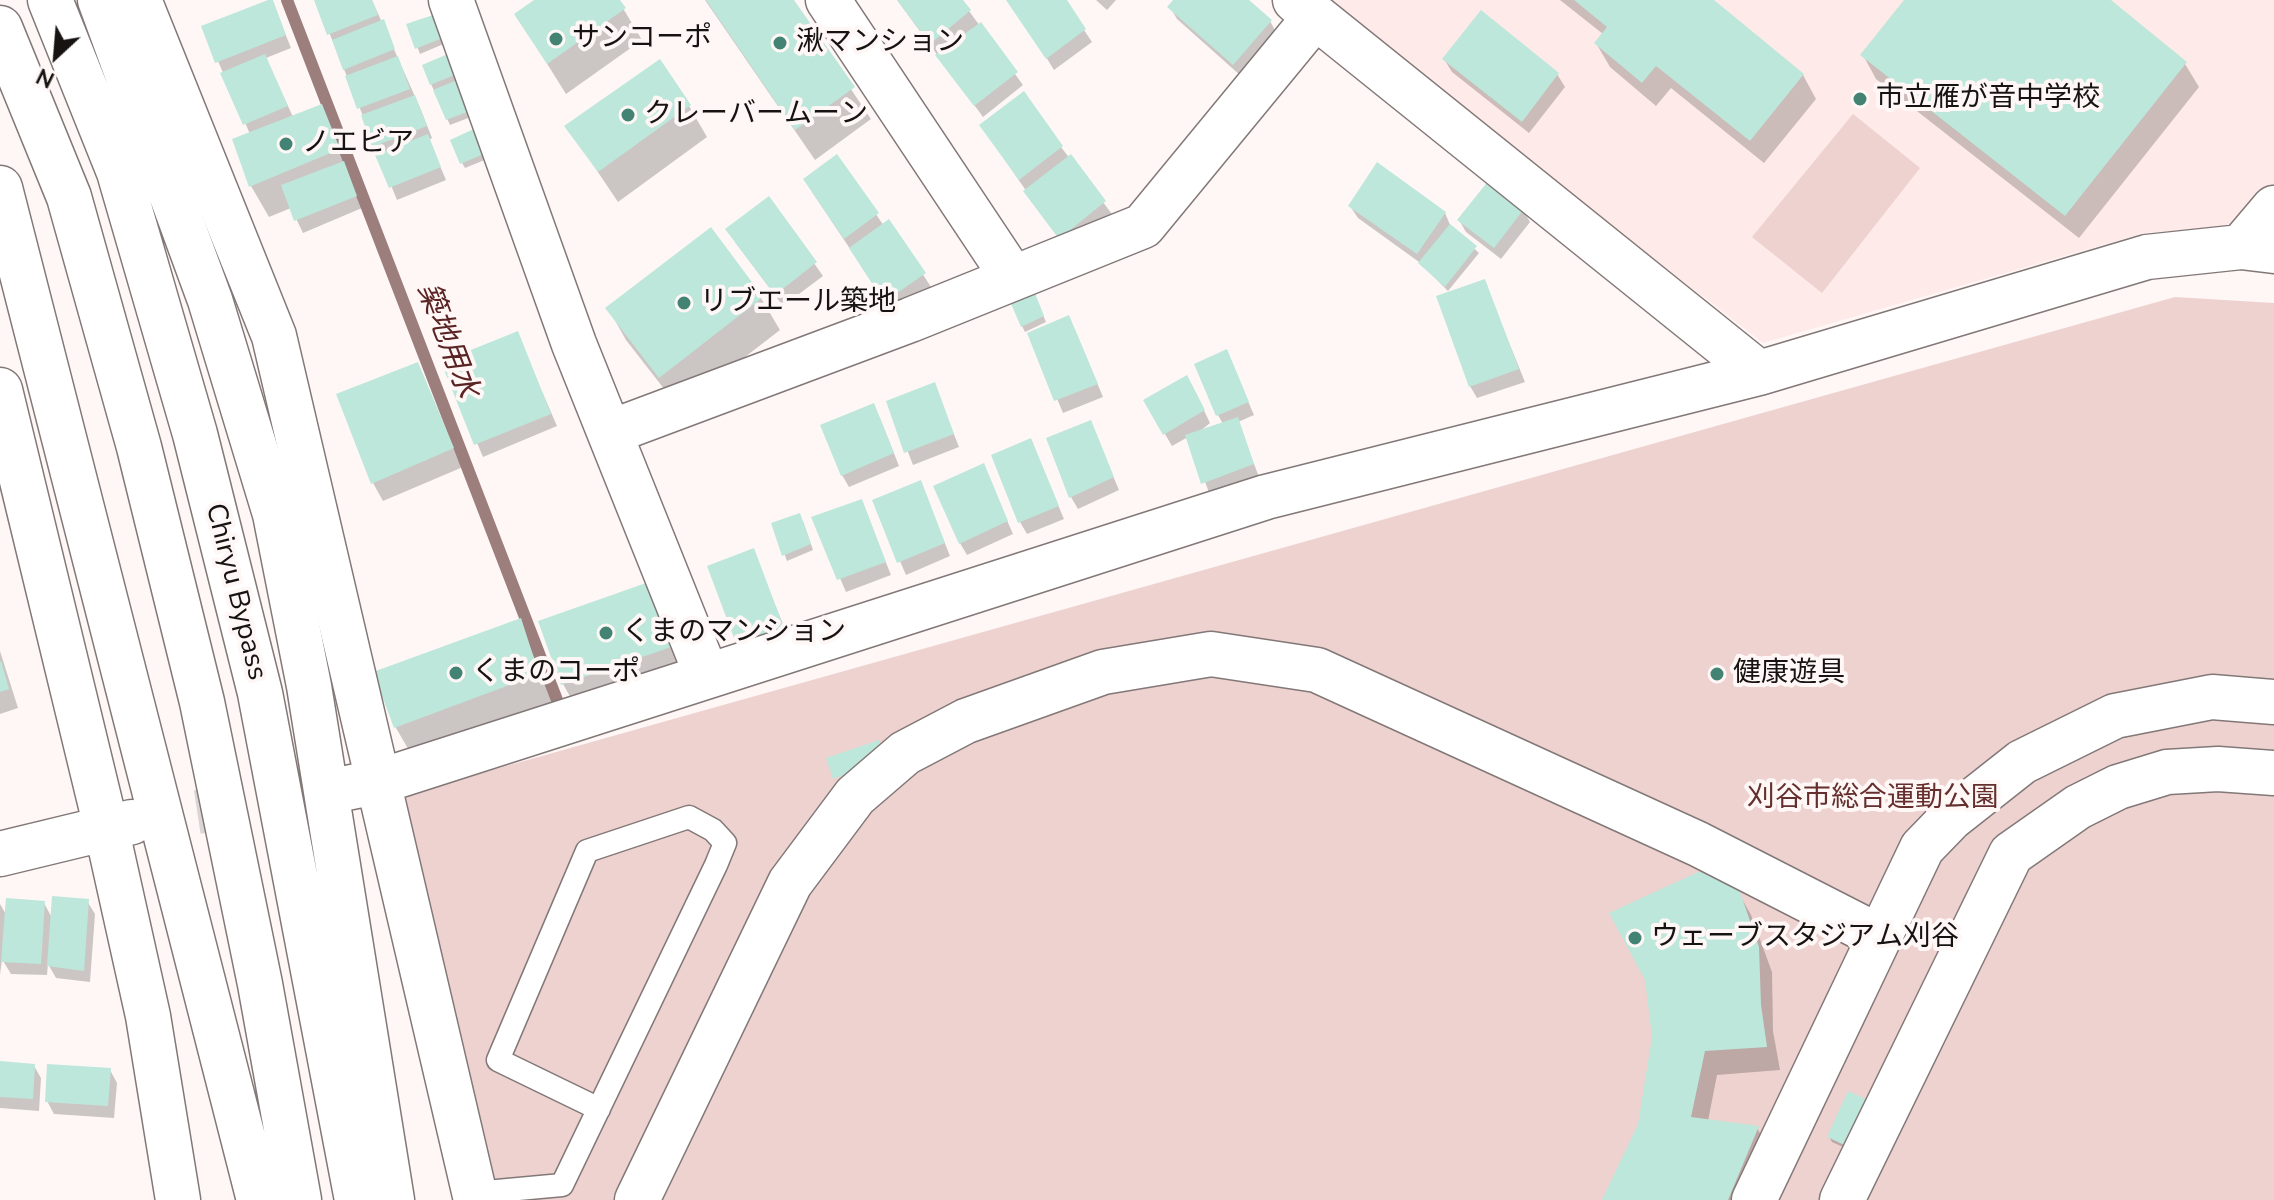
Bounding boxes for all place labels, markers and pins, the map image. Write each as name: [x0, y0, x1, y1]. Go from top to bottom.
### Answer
place label: サンコーポ: [572, 22, 712, 56]
place label: 湫マンション: [796, 26, 964, 60]
marker: サンコーポ: [547, 30, 565, 48]
marker: 湫マンション: [771, 34, 789, 52]
place label: 市立雁が音中学校: [1876, 82, 2100, 116]
marker: 市立雁が音中学校: [1851, 90, 1869, 108]
place label: クレーバームーン: [644, 98, 868, 132]
marker: クレーバームーン: [619, 106, 637, 124]
place label: ノエビア: [302, 127, 414, 161]
marker: ノエビア: [277, 135, 295, 153]
place label: リブエール築地: [700, 286, 896, 320]
marker: リブエール築地: [675, 294, 693, 312]
place label: くまのマンション: [622, 616, 846, 650]
marker: くまのマンション: [597, 624, 615, 642]
place label: くまのコーポ: [472, 656, 640, 690]
place label: 健康遊具: [1733, 657, 1845, 691]
marker: くまのコーポ: [447, 664, 465, 682]
marker: 健康遊具: [1708, 665, 1726, 683]
place label: ウェーブスタジアム刈谷: [1651, 921, 1959, 955]
marker: ウェーブスタジアム刈谷: [1626, 929, 1644, 947]

